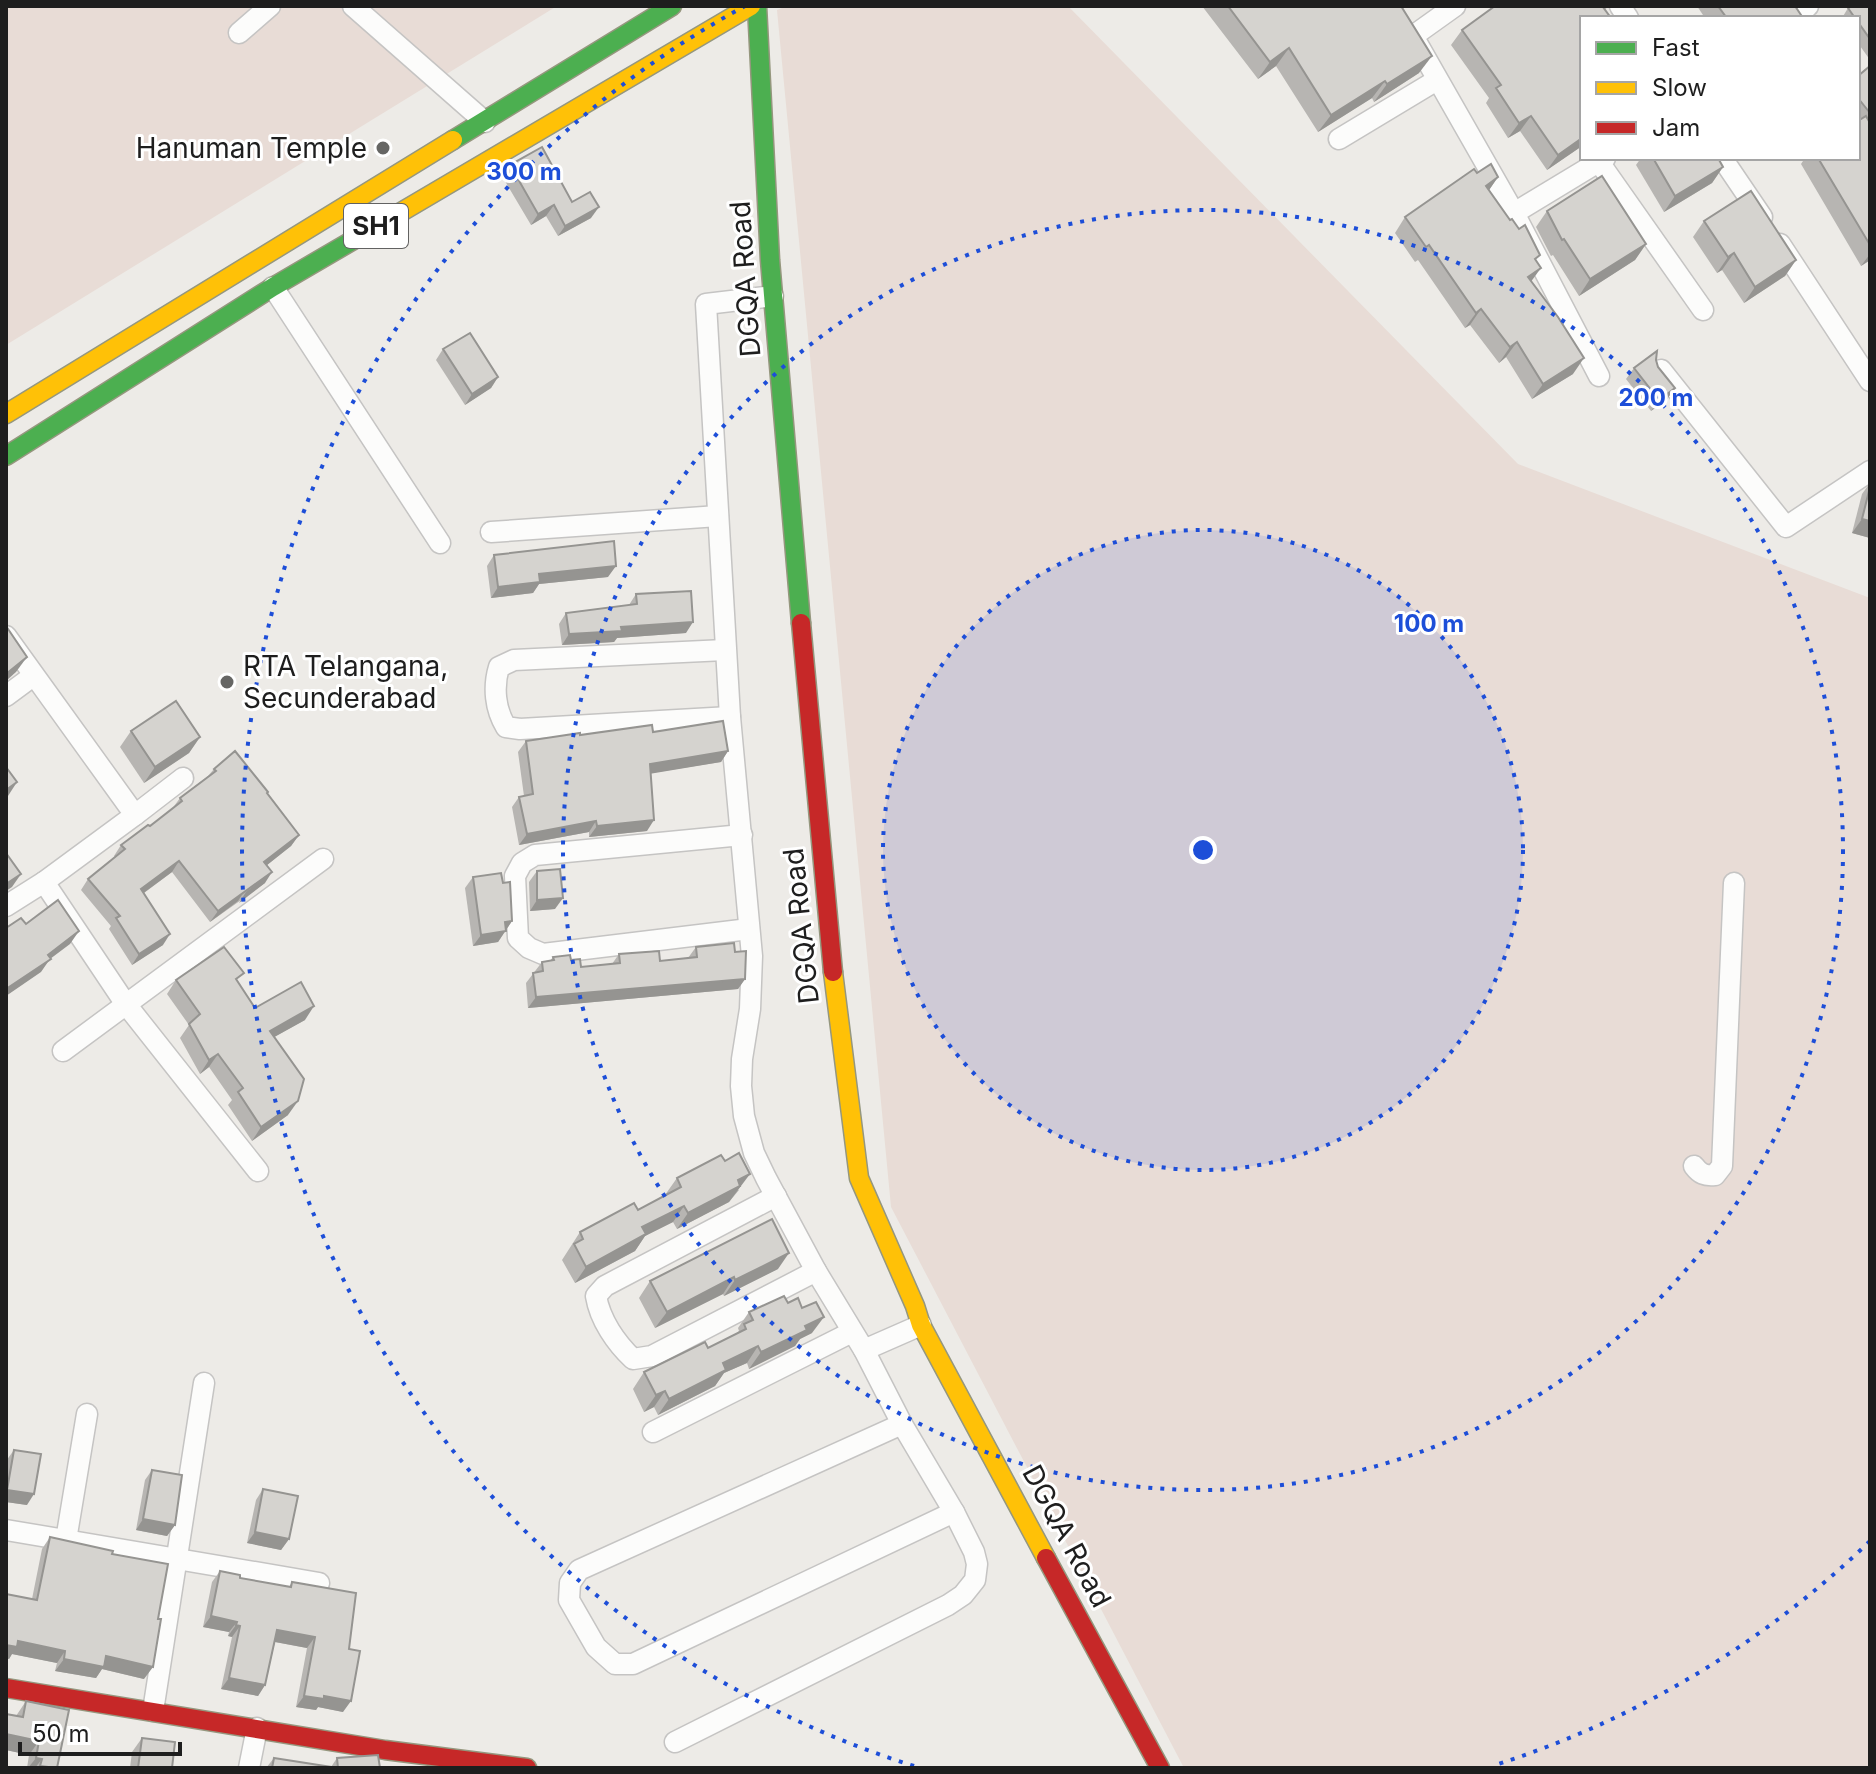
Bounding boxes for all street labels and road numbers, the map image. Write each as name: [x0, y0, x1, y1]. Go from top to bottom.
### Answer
street label: DGQA Road: [723, 200, 767, 358]
road number: SH1: [344, 204, 408, 248]
street label: DGQA Road: [776, 847, 826, 1005]
street label: DGQA Road: [1015, 1459, 1119, 1613]

